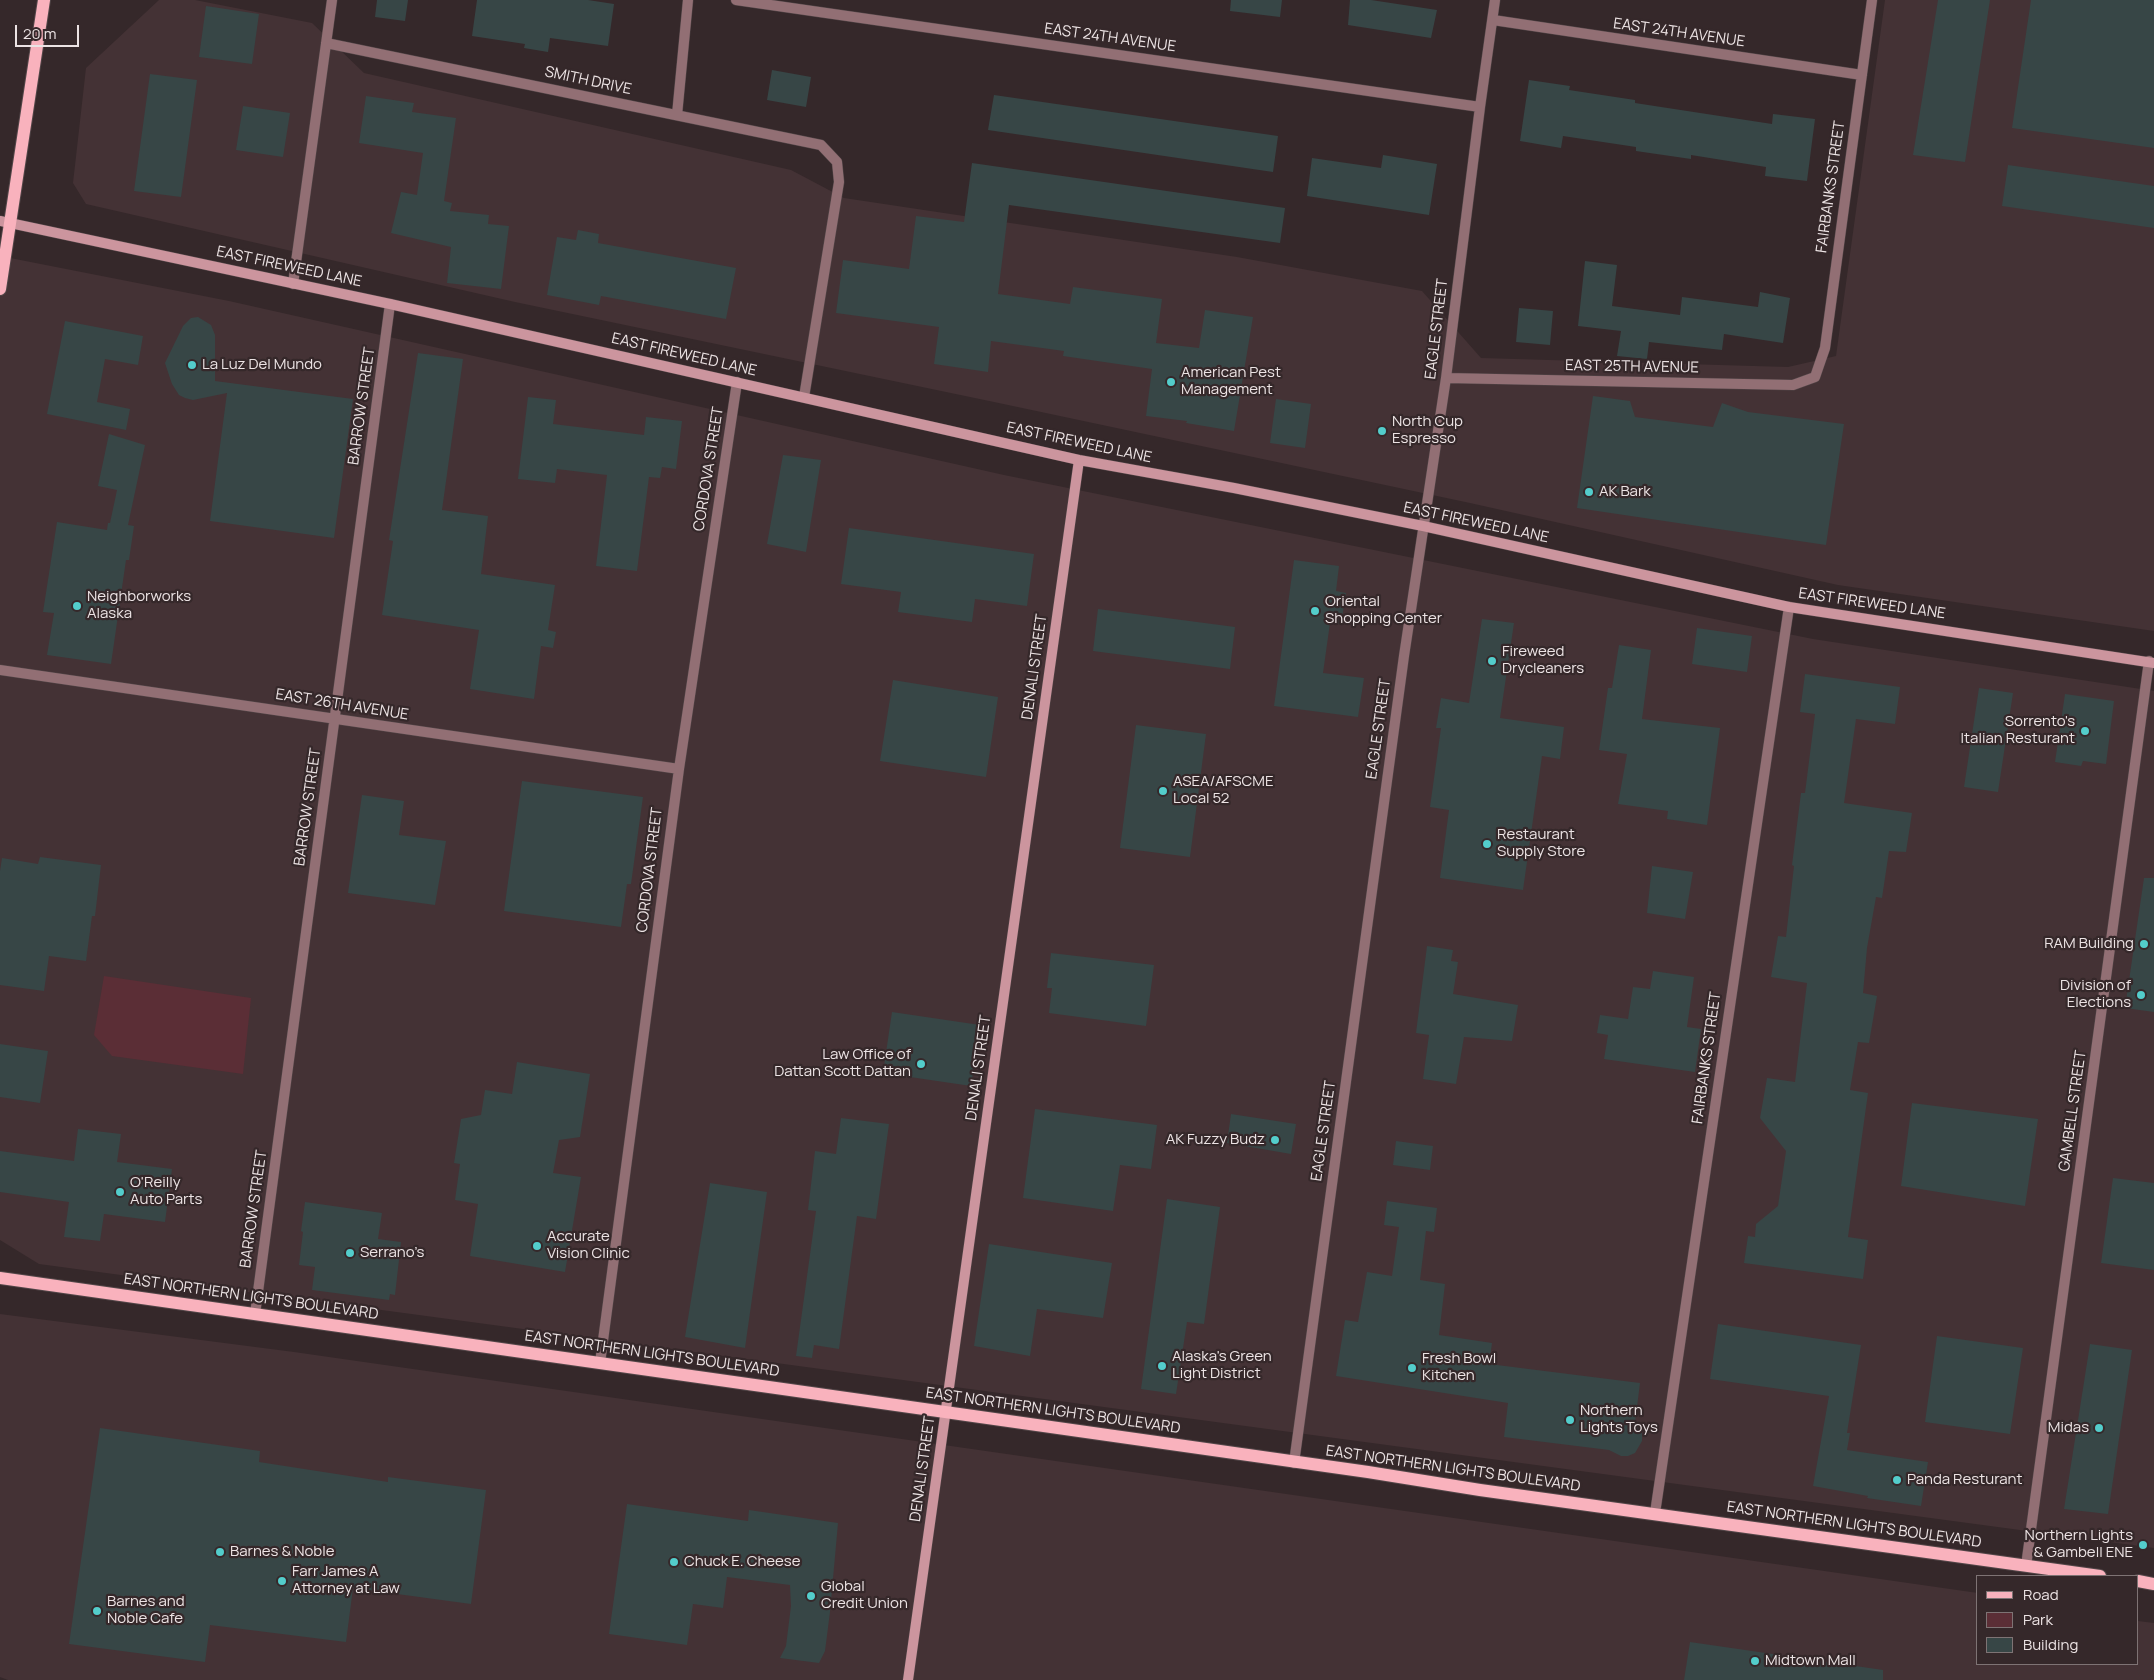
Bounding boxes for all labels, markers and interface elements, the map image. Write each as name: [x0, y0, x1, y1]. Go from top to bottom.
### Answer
scale bar: [18, 15, 81, 47]
street label: EAST 24TH AVENUE: [1612, 15, 1746, 51]
street label: EAST 24TH AVENUE: [1043, 20, 1177, 56]
text: 20 m: [23, 23, 56, 44]
street label: SMITH DRIVE: [543, 63, 633, 99]
street label: FAIRBANKS STREET: [1813, 120, 1849, 254]
street label: EAST FIREWEED LANE: [215, 243, 363, 291]
street label: EAGLE STREET: [1422, 278, 1452, 380]
street label: EAST FIREWEED LANE: [610, 330, 758, 380]
street label: BARROW STREET: [345, 346, 379, 466]
place label: La Luz Del Mundo: [202, 356, 322, 374]
street label: EAST 25TH AVENUE: [1565, 357, 1699, 377]
marker: La Luz Del Mundo: [186, 359, 198, 371]
place label: American Pest Management: [1181, 364, 1281, 399]
marker: American Pest Management: [1165, 376, 1177, 388]
street label: CORDOVA STREET: [690, 406, 728, 532]
place label: North Cup Espresso: [1392, 413, 1463, 448]
street label: EAST FIREWEED LANE: [1005, 419, 1153, 467]
marker: North Cup Espresso: [1376, 425, 1388, 437]
place label: AK Bark: [1599, 483, 1651, 501]
marker: AK Bark: [1583, 486, 1595, 498]
street label: EAST FIREWEED LANE: [1402, 499, 1550, 547]
street label: EAST FIREWEED LANE: [1797, 585, 1947, 623]
place label: Neighborworks Alaska: [87, 588, 191, 623]
place label: Oriental Shopping Center: [1325, 593, 1442, 628]
marker: Neighborworks Alaska: [71, 600, 83, 612]
marker: Oriental Shopping Center: [1309, 605, 1321, 617]
street label: DENALI STREET: [1019, 613, 1051, 721]
place label: Fireweed Drycleaners: [1502, 643, 1584, 678]
marker: Fireweed Drycleaners: [1486, 655, 1498, 667]
street label: EAGLE STREET: [1363, 678, 1395, 780]
street label: EAST 26TH AVENUE: [274, 686, 410, 724]
place label: Sorrento's Italian Resturant: [1961, 713, 2075, 748]
marker: Sorrento's Italian Resturant: [2079, 725, 2091, 737]
street label: BARROW STREET: [291, 747, 325, 867]
place label: ASEA/AFSCME Local 52: [1173, 773, 1274, 808]
marker: ASEA/AFSCME Local 52: [1157, 785, 1169, 797]
street label: CORDOVA STREET: [633, 807, 667, 933]
place label: Restaurant Supply Store: [1497, 826, 1585, 861]
marker: Restaurant Supply Store: [1481, 838, 1493, 850]
place label: RAM Building: [2044, 935, 2134, 953]
marker: RAM Building: [2138, 938, 2150, 950]
place label: Division of Elections: [2060, 977, 2131, 1012]
marker: Division of Elections: [2135, 989, 2147, 1001]
street label: FAIRBANKS STREET: [1689, 991, 1725, 1125]
street label: DENALI STREET: [963, 1014, 995, 1122]
place label: Law Office of Dattan Scott Dattan: [774, 1046, 911, 1081]
street label: GAMBELL STREET: [2056, 1049, 2090, 1173]
marker: Law Office of Dattan Scott Dattan: [915, 1058, 927, 1070]
street label: EAGLE STREET: [1308, 1080, 1340, 1182]
place label: AK Fuzzy Budz: [1166, 1131, 1265, 1149]
marker: AK Fuzzy Budz: [1269, 1134, 1281, 1146]
street label: BARROW STREET: [237, 1149, 271, 1269]
place label: O'Reilly Auto Parts: [130, 1174, 202, 1209]
marker: O'Reilly Auto Parts: [114, 1186, 126, 1198]
place label: Accurate Vision Clinic: [547, 1228, 630, 1263]
marker: Accurate Vision Clinic: [531, 1240, 543, 1252]
place label: Serrano’s: [360, 1244, 424, 1262]
marker: Serrano’s: [344, 1247, 356, 1259]
street label: EAST NORTHERN LIGHTS BOULEVARD: [122, 1270, 380, 1324]
street label: EAST NORTHERN LIGHTS BOULEVARD: [523, 1327, 781, 1381]
place label: Alaska's Green Light District: [1172, 1348, 1272, 1383]
place label: Fresh Bowl Kitchen: [1422, 1350, 1496, 1385]
marker: Alaska's Green Light District: [1156, 1360, 1168, 1372]
marker: Fresh Bowl Kitchen: [1406, 1362, 1418, 1374]
street label: EAST NORTHERN LIGHTS BOULEVARD: [924, 1384, 1182, 1438]
place label: Northern Lights Toys: [1580, 1402, 1658, 1437]
marker: Northern Lights Toys: [1564, 1414, 1576, 1426]
street label: DENALI STREET: [907, 1415, 939, 1523]
place label: Midas: [2048, 1419, 2089, 1437]
marker: Midas: [2093, 1422, 2105, 1434]
street label: EAST NORTHERN LIGHTS BOULEVARD: [1324, 1442, 1582, 1496]
place label: Panda Resturant: [1907, 1471, 2022, 1489]
marker: Panda Resturant: [1891, 1474, 1903, 1486]
street label: EAST NORTHERN LIGHTS BOULEVARD: [1725, 1498, 1983, 1552]
place label: Northern Lights & Gambell ENE: [2025, 1527, 2133, 1562]
marker: Northern Lights & Gambell ENE: [2137, 1539, 2149, 1551]
place label: Barnes & Noble: [230, 1543, 334, 1561]
marker: Barnes & Noble: [214, 1546, 226, 1558]
place label: Chuck E. Cheese: [684, 1553, 800, 1571]
marker: Chuck E. Cheese: [668, 1556, 680, 1568]
place label: Farr James A Attorney at Law: [292, 1563, 400, 1598]
marker: Farr James A Attorney at Law: [276, 1575, 288, 1587]
legend: [1976, 1575, 2139, 1665]
place label: Global Credit Union: [821, 1578, 908, 1613]
text: Road: [2023, 1584, 2059, 1605]
marker: Global Credit Union: [805, 1590, 817, 1602]
place label: Barnes and Noble Cafe: [107, 1593, 185, 1628]
marker: Barnes and Noble Cafe: [91, 1605, 103, 1617]
text: Park: [2023, 1609, 2053, 1630]
text: Building: [2023, 1634, 2078, 1655]
place label: Midtown Mall: [1765, 1652, 1856, 1670]
marker: Midtown Mall: [1749, 1655, 1761, 1667]

